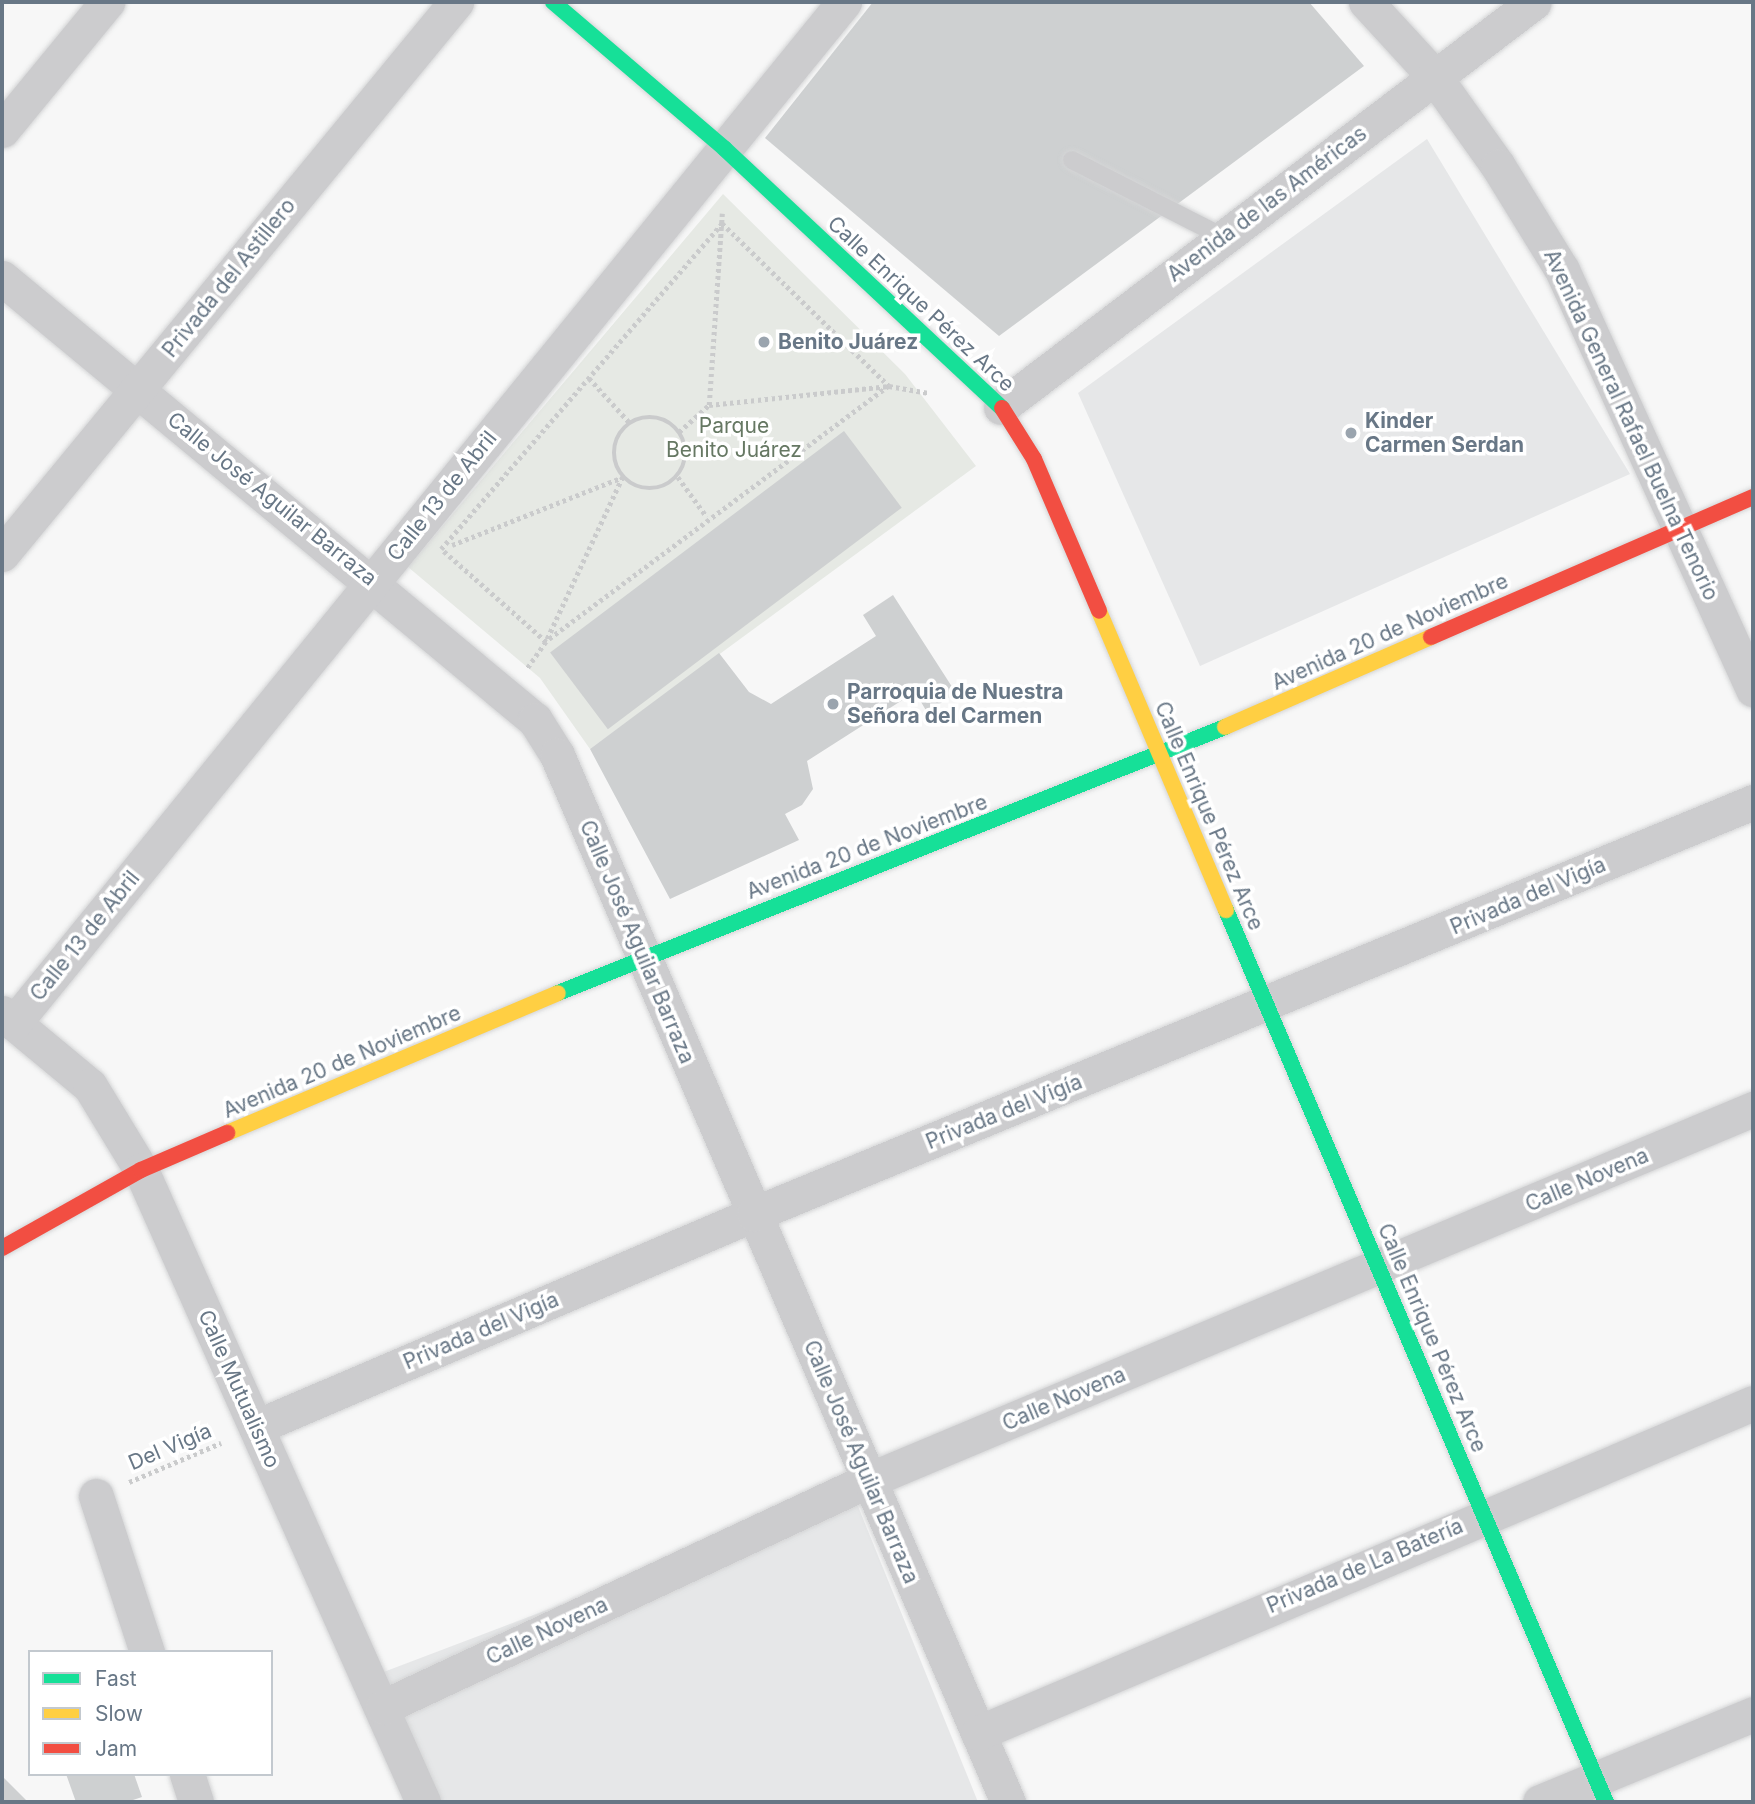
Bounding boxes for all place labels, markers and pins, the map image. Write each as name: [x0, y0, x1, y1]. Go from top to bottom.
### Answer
place label: Benito Juárez: [778, 329, 918, 355]
marker: Benito Juárez: [756, 334, 772, 350]
place label: Kinder Carmen Serdan: [1365, 408, 1524, 458]
marker: Kinder Carmen Serdan: [1343, 425, 1359, 441]
place label: Parroquia de Nuestra Señora del Carmen: [847, 679, 1064, 729]
marker: Parroquia de Nuestra Señora del Carmen: [825, 696, 841, 712]

